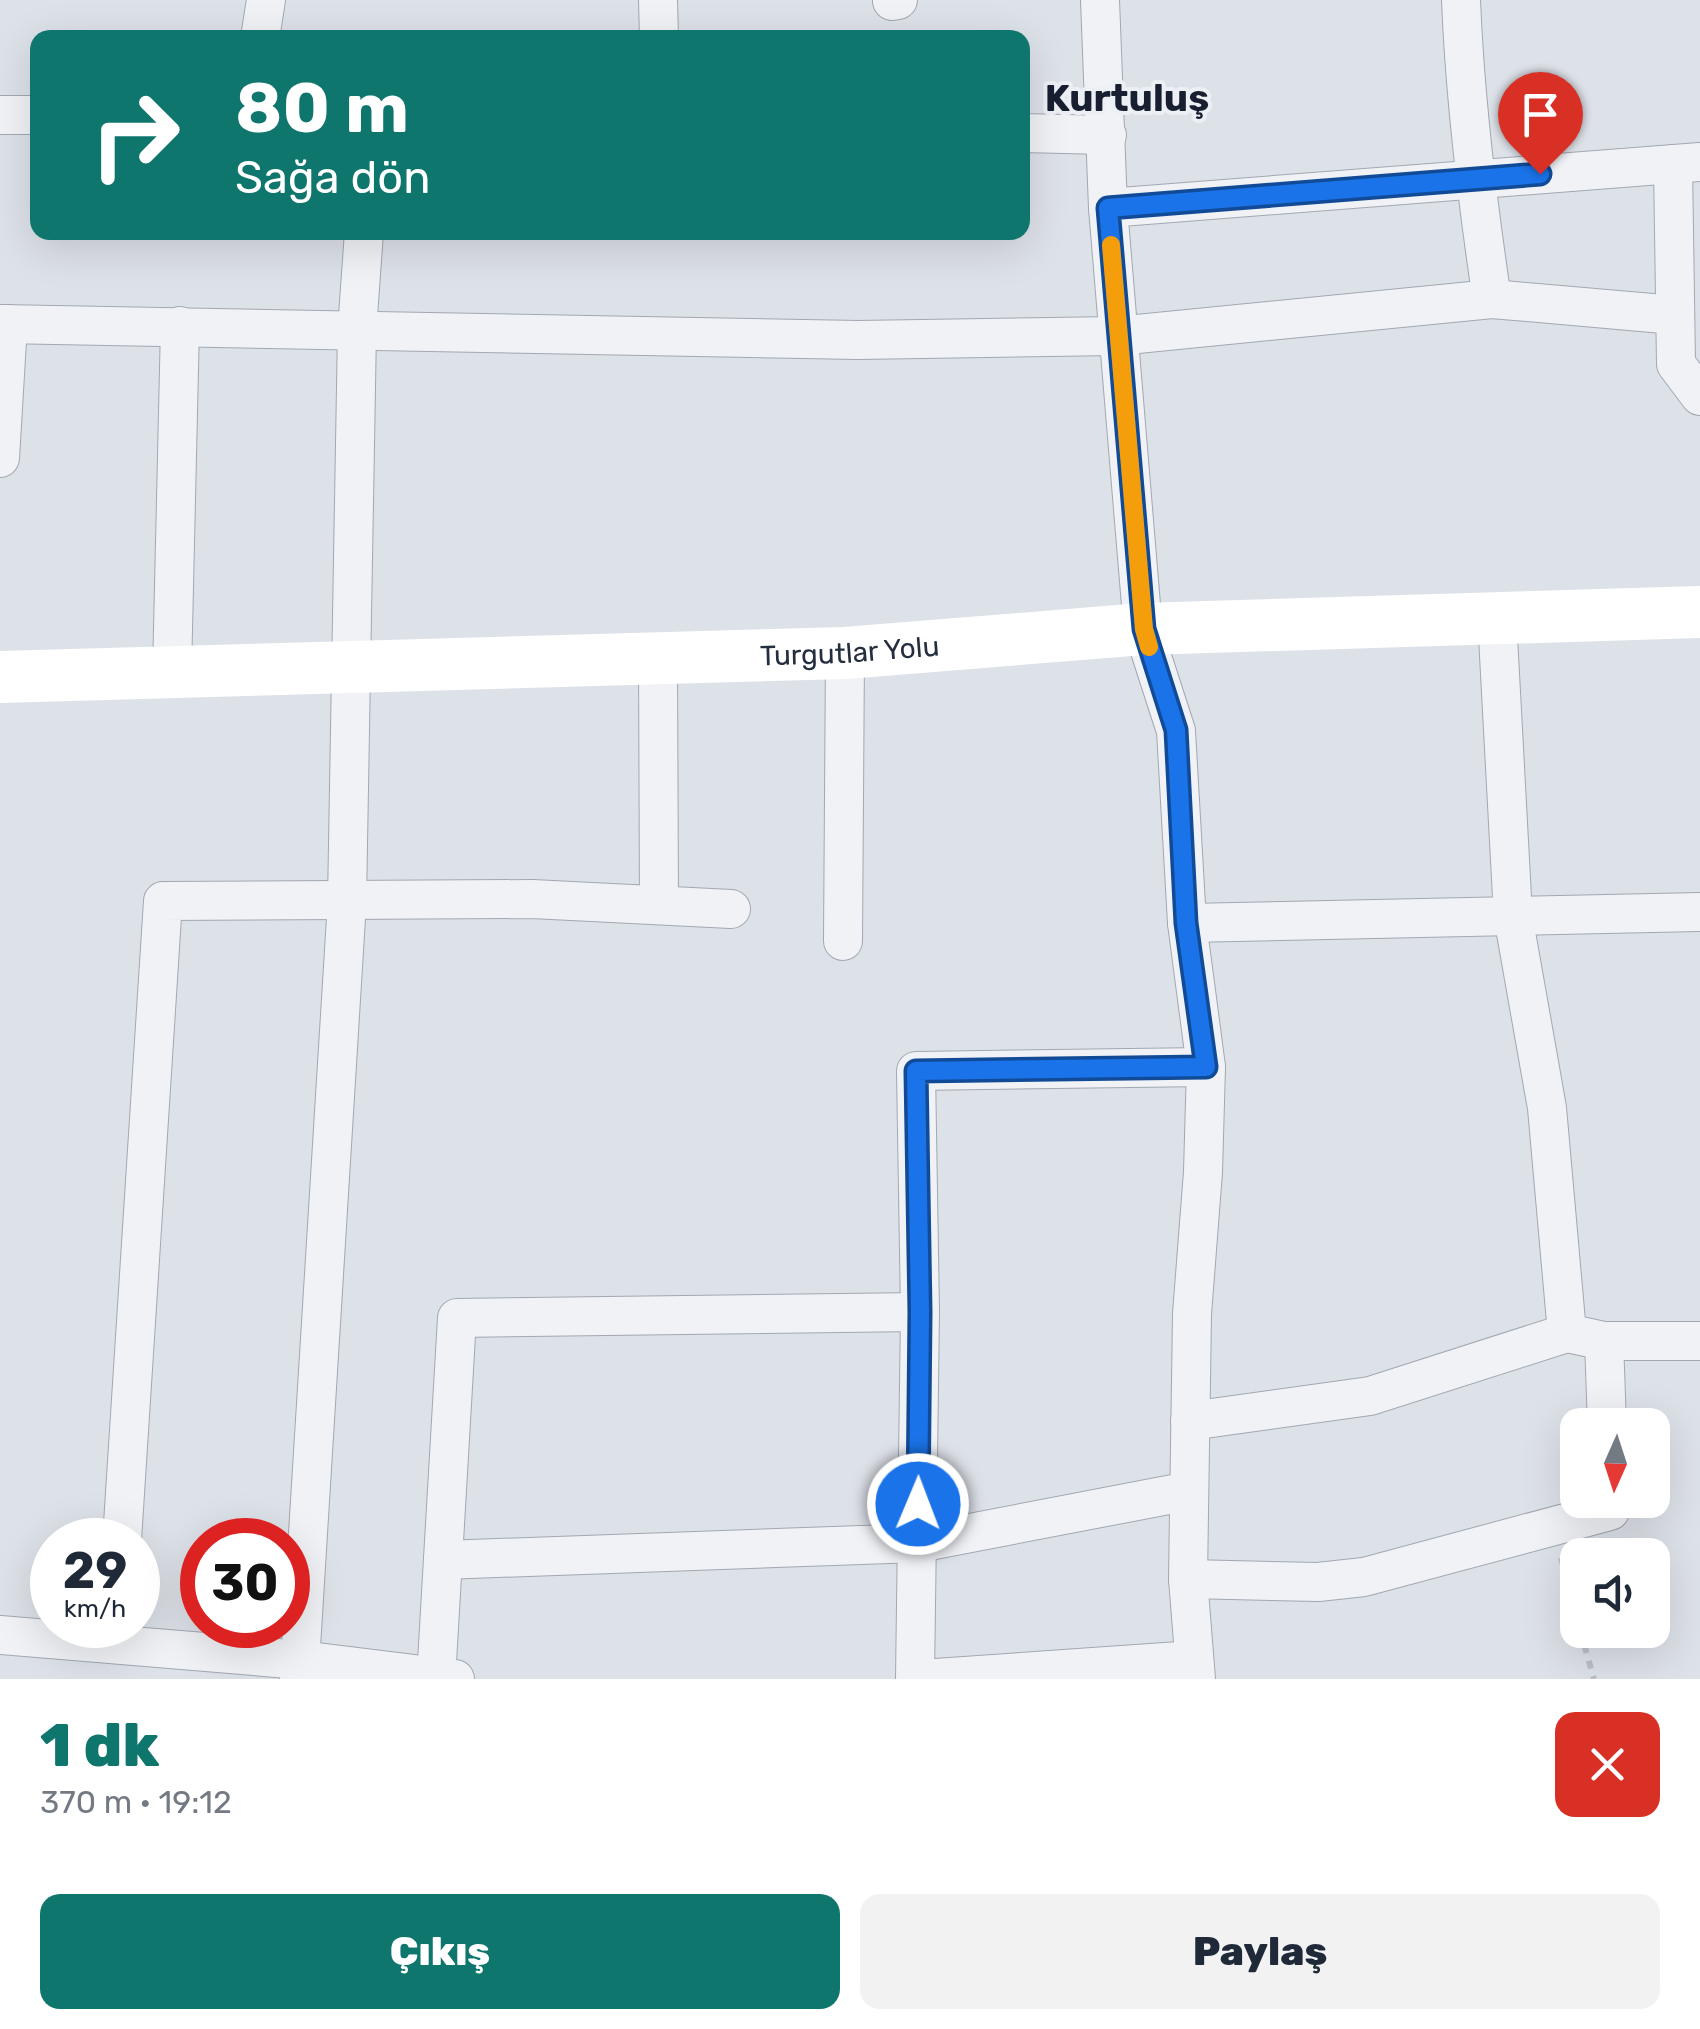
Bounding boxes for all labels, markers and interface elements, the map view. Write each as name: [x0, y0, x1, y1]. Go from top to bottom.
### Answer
text: 80 m: [235, 67, 409, 150]
icon: right: [70, 70, 200, 200]
pin: [1498, 72, 1583, 175]
district label: Kurtuluş: [1045, 75, 1209, 121]
icon: arrive: [1513, 87, 1568, 142]
text: Sağa dön: [235, 151, 430, 204]
street label: Turgutlar Yolu: [759, 629, 940, 672]
north arrow: [1560, 1408, 1670, 1518]
map controls: [1560, 1408, 1670, 1648]
position arrow: [866, 1452, 970, 1556]
speed limit sign: 30: [180, 1518, 310, 1648]
button: sound: [1560, 1538, 1670, 1648]
text: 29: [63, 1541, 127, 1601]
text: km/h: [64, 1594, 126, 1623]
text: 1 dk: [40, 1710, 159, 1781]
button: close: [1555, 1712, 1660, 1817]
text: 370 m · 19:12: [40, 1783, 232, 1821]
button: Çıkış: [40, 1894, 840, 2009]
button: Paylaş: [860, 1894, 1660, 2009]

